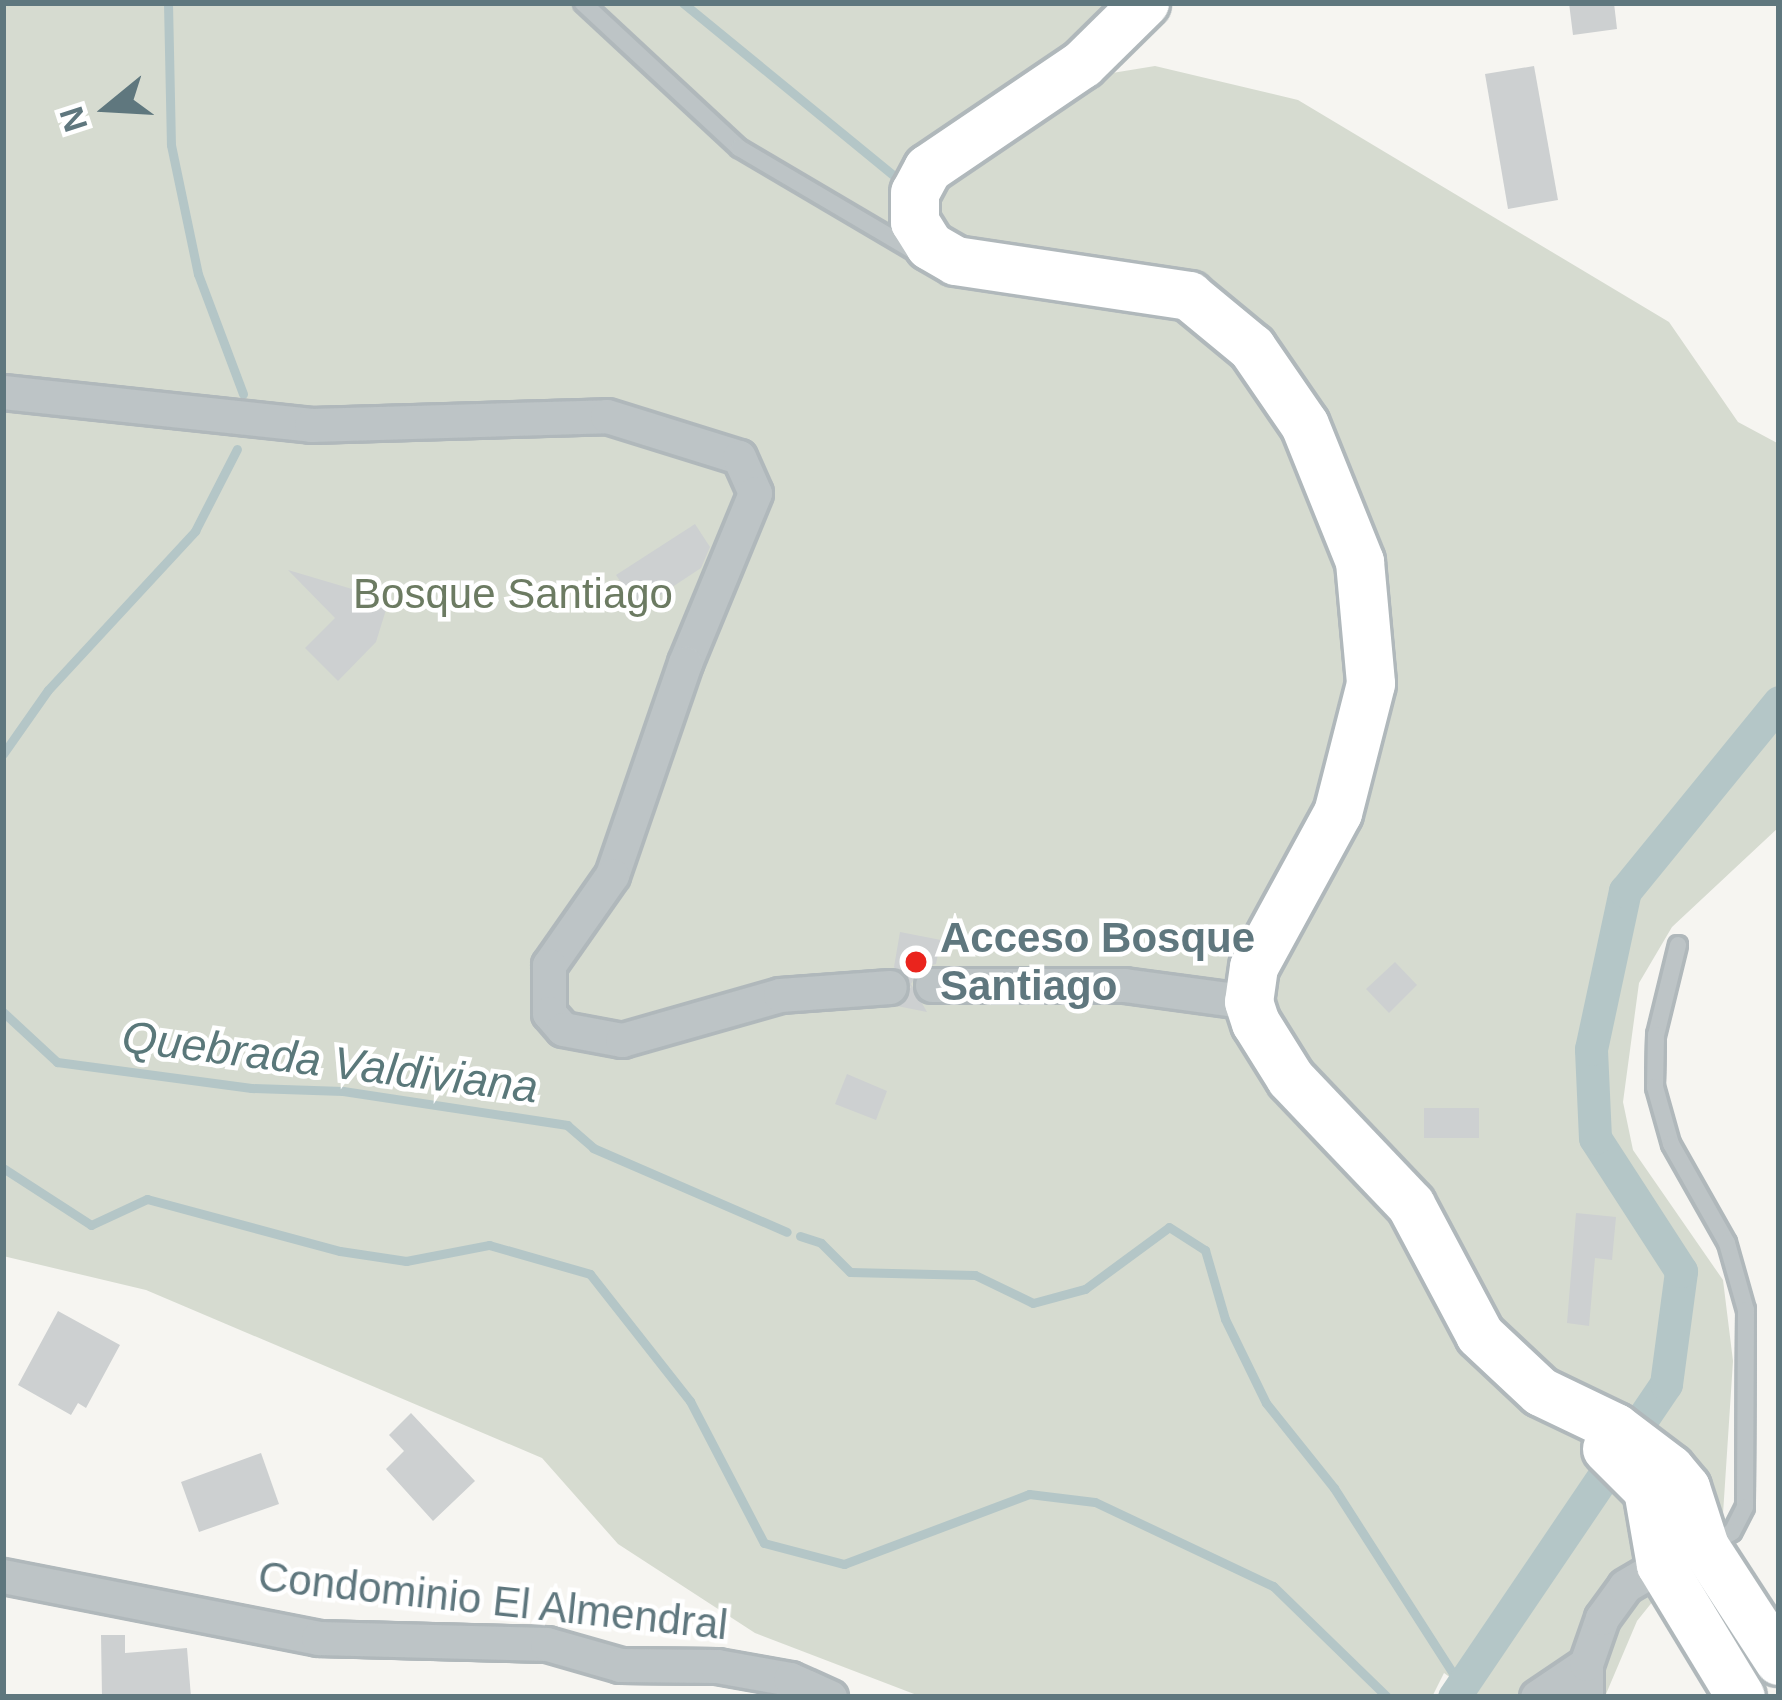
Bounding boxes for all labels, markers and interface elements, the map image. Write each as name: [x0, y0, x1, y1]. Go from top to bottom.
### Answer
north arrow: [48, 48, 168, 168]
text: N: [52, 102, 95, 136]
park label: Bosque Santiago: [353, 569, 673, 619]
place label: Acceso Bosque Santiago: [940, 913, 1255, 1012]
marker: Acceso Bosque Santiago: [903, 949, 929, 975]
water label: Quebrada Valdiviana: [119, 1010, 541, 1114]
street label: Condominio El Almendral: [255, 1551, 731, 1651]

